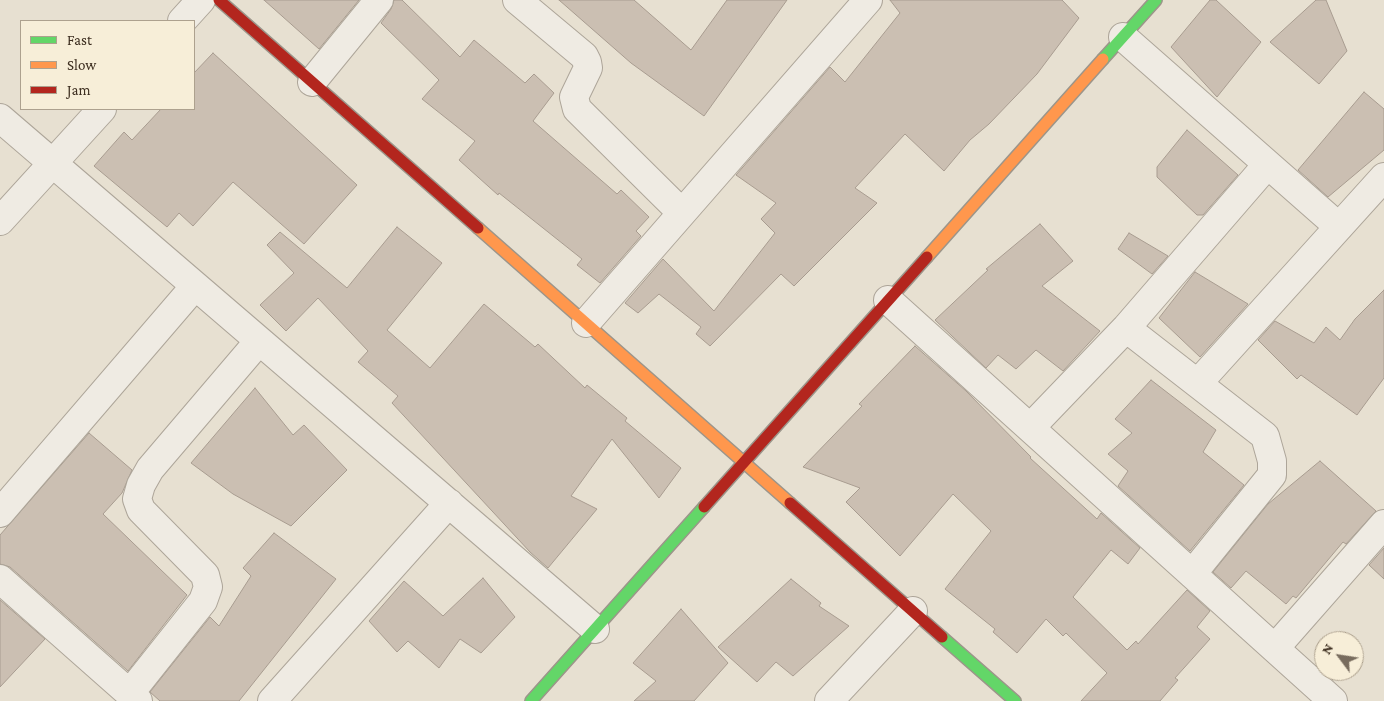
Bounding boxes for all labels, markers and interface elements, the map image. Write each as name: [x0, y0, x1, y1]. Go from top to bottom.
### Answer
legend: [20, 20, 195, 110]
text: Fast: [67, 32, 92, 48]
text: Slow: [67, 57, 96, 73]
text: Jam: [67, 82, 90, 98]
north arrow: [1314, 631, 1364, 681]
text: N: [1318, 641, 1336, 657]

